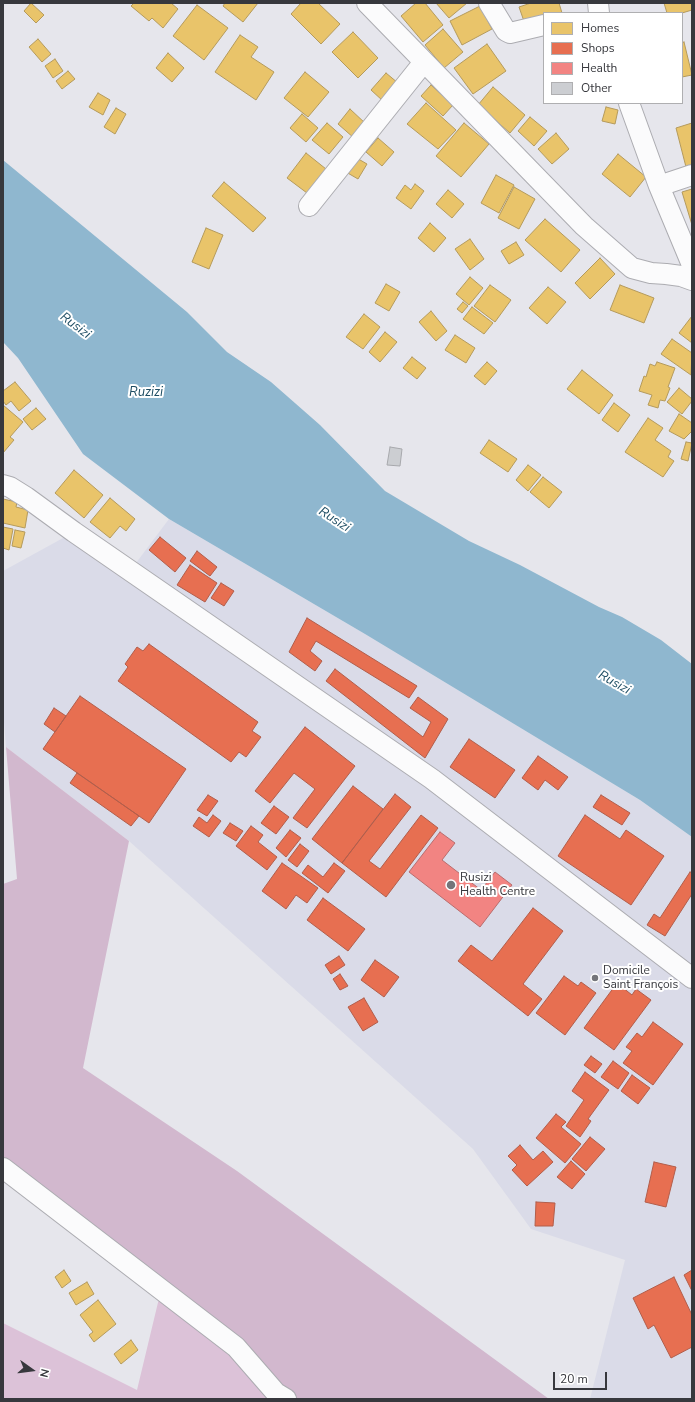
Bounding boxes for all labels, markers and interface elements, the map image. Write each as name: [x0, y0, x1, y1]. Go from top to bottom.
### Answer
legend: [543, 12, 683, 104]
text: Homes: [581, 20, 619, 36]
text: Shops: [581, 40, 615, 56]
text: Health: [581, 60, 617, 76]
text: Other: [581, 80, 612, 96]
water label: Rusizi: [57, 309, 93, 343]
water label: Ruzizi: [129, 385, 163, 401]
water label: Rusizi: [315, 504, 353, 536]
water label: Rusizi: [595, 668, 633, 698]
place label: Rusizi Health Centre: [460, 871, 535, 899]
marker: Rusizi Health Centre: [445, 879, 457, 891]
place label: Domicile Saint François: [603, 964, 678, 992]
marker: Domicile Saint François: [590, 973, 600, 983]
north arrow: [12, 1350, 52, 1390]
scale bar: [555, 1364, 609, 1390]
text: N: [36, 1367, 52, 1379]
text: 20 m: [560, 1371, 588, 1387]

